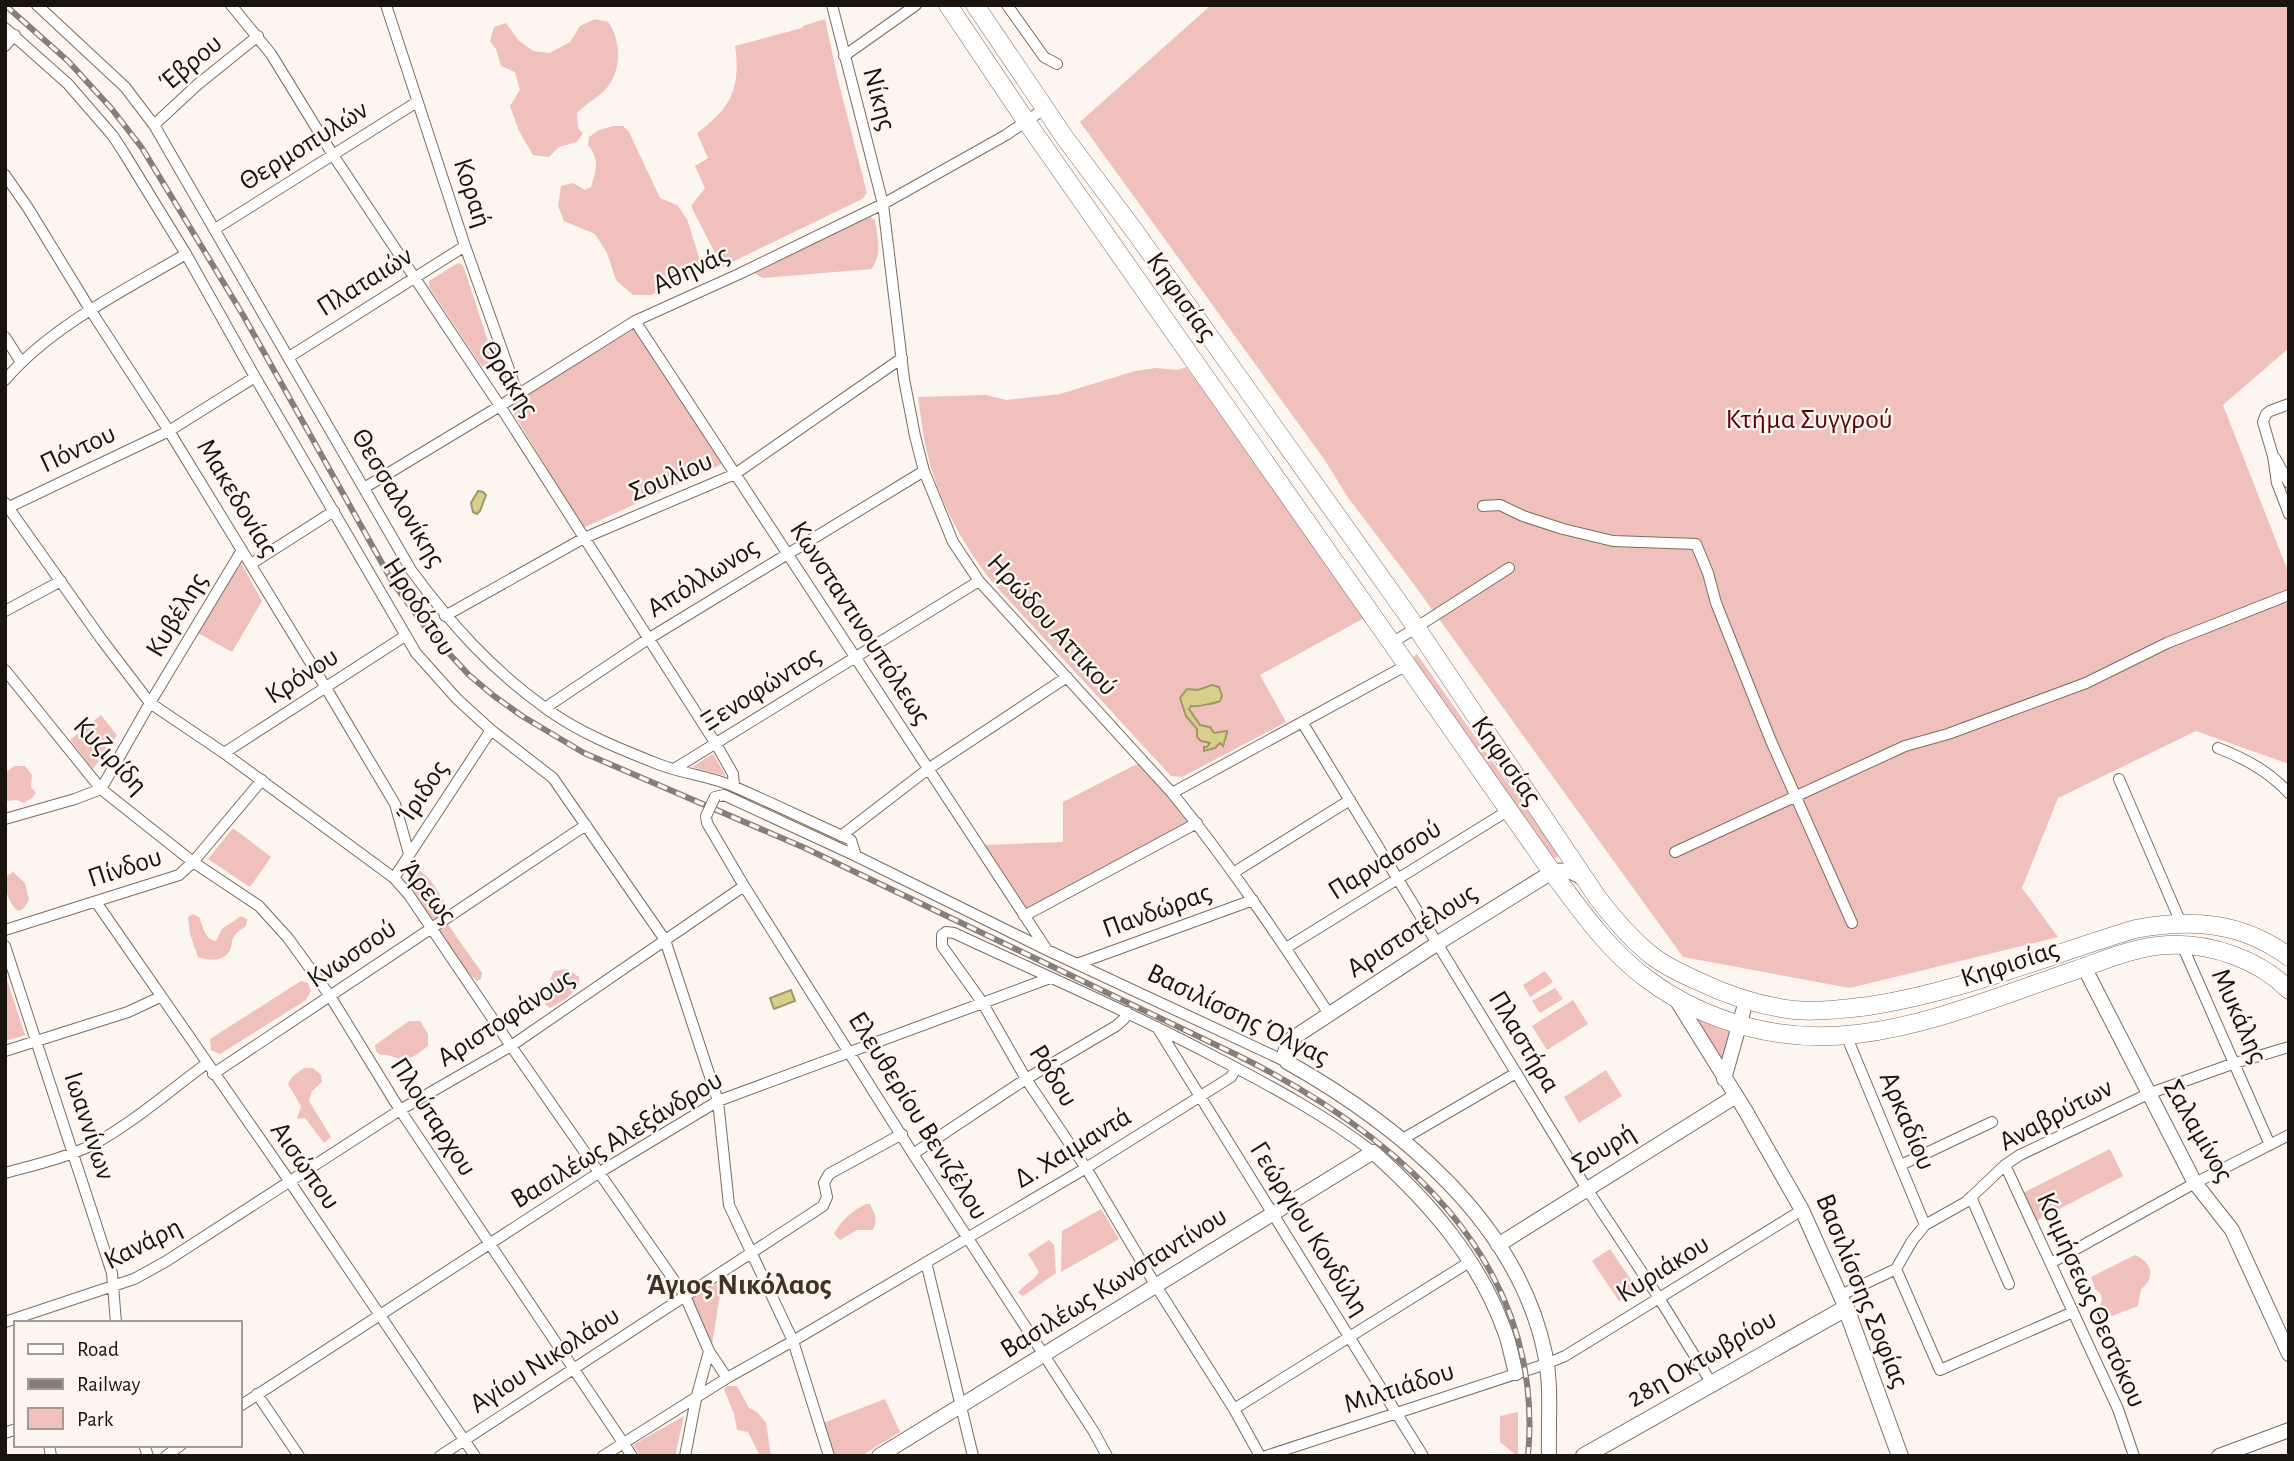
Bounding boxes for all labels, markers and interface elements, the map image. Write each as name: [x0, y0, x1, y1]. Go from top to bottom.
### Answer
street label: Έβρου: [154, 29, 228, 97]
street label: Νίκης: [857, 64, 901, 134]
street label: Θερμοπυλών: [235, 96, 373, 196]
street label: Κοραή: [448, 155, 496, 231]
street label: Αθηνάς: [648, 240, 734, 300]
street label: Πλαταιών: [312, 242, 418, 322]
street label: Κηφισίας: [1140, 247, 1222, 347]
street label: Θράκης: [474, 336, 544, 422]
park label: Κτήμα Συγγρού: [1726, 406, 1892, 434]
street label: Πόντου: [36, 419, 120, 479]
street label: Θεσσαλονίκης: [346, 424, 450, 572]
street label: Μακεδονίας: [191, 434, 283, 562]
street label: Σουλίου: [625, 447, 717, 507]
street label: Κωνσταντινουπόλεως: [784, 516, 936, 730]
street label: Απόλλωνος: [642, 533, 764, 623]
street label: Ηρώδου Αττικού: [981, 549, 1123, 701]
street label: Ηροδότου: [377, 553, 461, 661]
street label: Κυβέλης: [141, 568, 213, 662]
street label: Ξενοφώντος: [696, 641, 826, 737]
street label: Κρόνου: [260, 642, 344, 710]
street label: Κηφισίας: [1465, 711, 1547, 811]
street label: Κυζιρίδη: [68, 712, 152, 800]
street label: Ίριδος: [392, 755, 454, 828]
street label: Παρνασσού: [1324, 814, 1446, 906]
street label: Πίνδου: [84, 843, 166, 893]
street label: Άρεως: [394, 855, 462, 929]
street label: Πανδώρας: [1099, 878, 1215, 944]
street label: Αριστοτέλους: [1342, 879, 1482, 983]
street label: Κνωσσού: [302, 914, 402, 994]
street label: Κηφισίας: [1958, 935, 2063, 993]
street label: Βασιλίσσης Όλγας: [1143, 959, 1334, 1071]
street label: Αριστοφάνους: [433, 963, 580, 1072]
street label: Μυκάλης: [2206, 965, 2272, 1068]
street label: Πλαστήρα: [1483, 986, 1565, 1098]
street label: Ελευθερίου Βενιζέλου: [843, 1007, 993, 1225]
street label: Ρόδου: [1023, 1040, 1083, 1112]
street label: Πλούταρχου: [384, 1053, 482, 1181]
street label: Βασιλέως Αλεξάνδρου: [506, 1066, 728, 1214]
street label: Ιωαννίνων: [58, 1068, 120, 1184]
street label: Αρκαδίου: [1874, 1068, 1940, 1174]
street label: Αναβρύτων: [1995, 1073, 2117, 1157]
street label: Σαλαμίνος: [2158, 1075, 2238, 1187]
street label: Δ. Χαιμαντά: [1010, 1102, 1136, 1194]
street label: Αισώπου: [265, 1117, 345, 1215]
street label: Σουρή: [1567, 1119, 1641, 1179]
street label: Γεώργιου Κονδύλη: [1244, 1137, 1374, 1321]
street label: Κοιμήσεως Θεοτόκου: [2031, 1188, 2151, 1412]
street label: Βασιλίσσης Σοφίας: [1810, 1190, 1914, 1392]
street label: Βασιλέως Κωνσταντίνου: [996, 1202, 1232, 1364]
street label: Κανάρη: [100, 1213, 186, 1275]
street label: Κυριάκου: [1612, 1230, 1714, 1308]
district label: Άγιος Νικόλαος: [646, 1270, 832, 1300]
street label: Αγίου Νικολάου: [465, 1301, 625, 1419]
street label: 28η Οκτωβρίου: [1623, 1305, 1781, 1413]
legend: [14, 1321, 242, 1447]
text: Road: [77, 1339, 119, 1360]
street label: Μιλτιάδου: [1340, 1357, 1458, 1419]
text: Railway: [77, 1374, 140, 1395]
text: Park: [77, 1409, 114, 1430]

